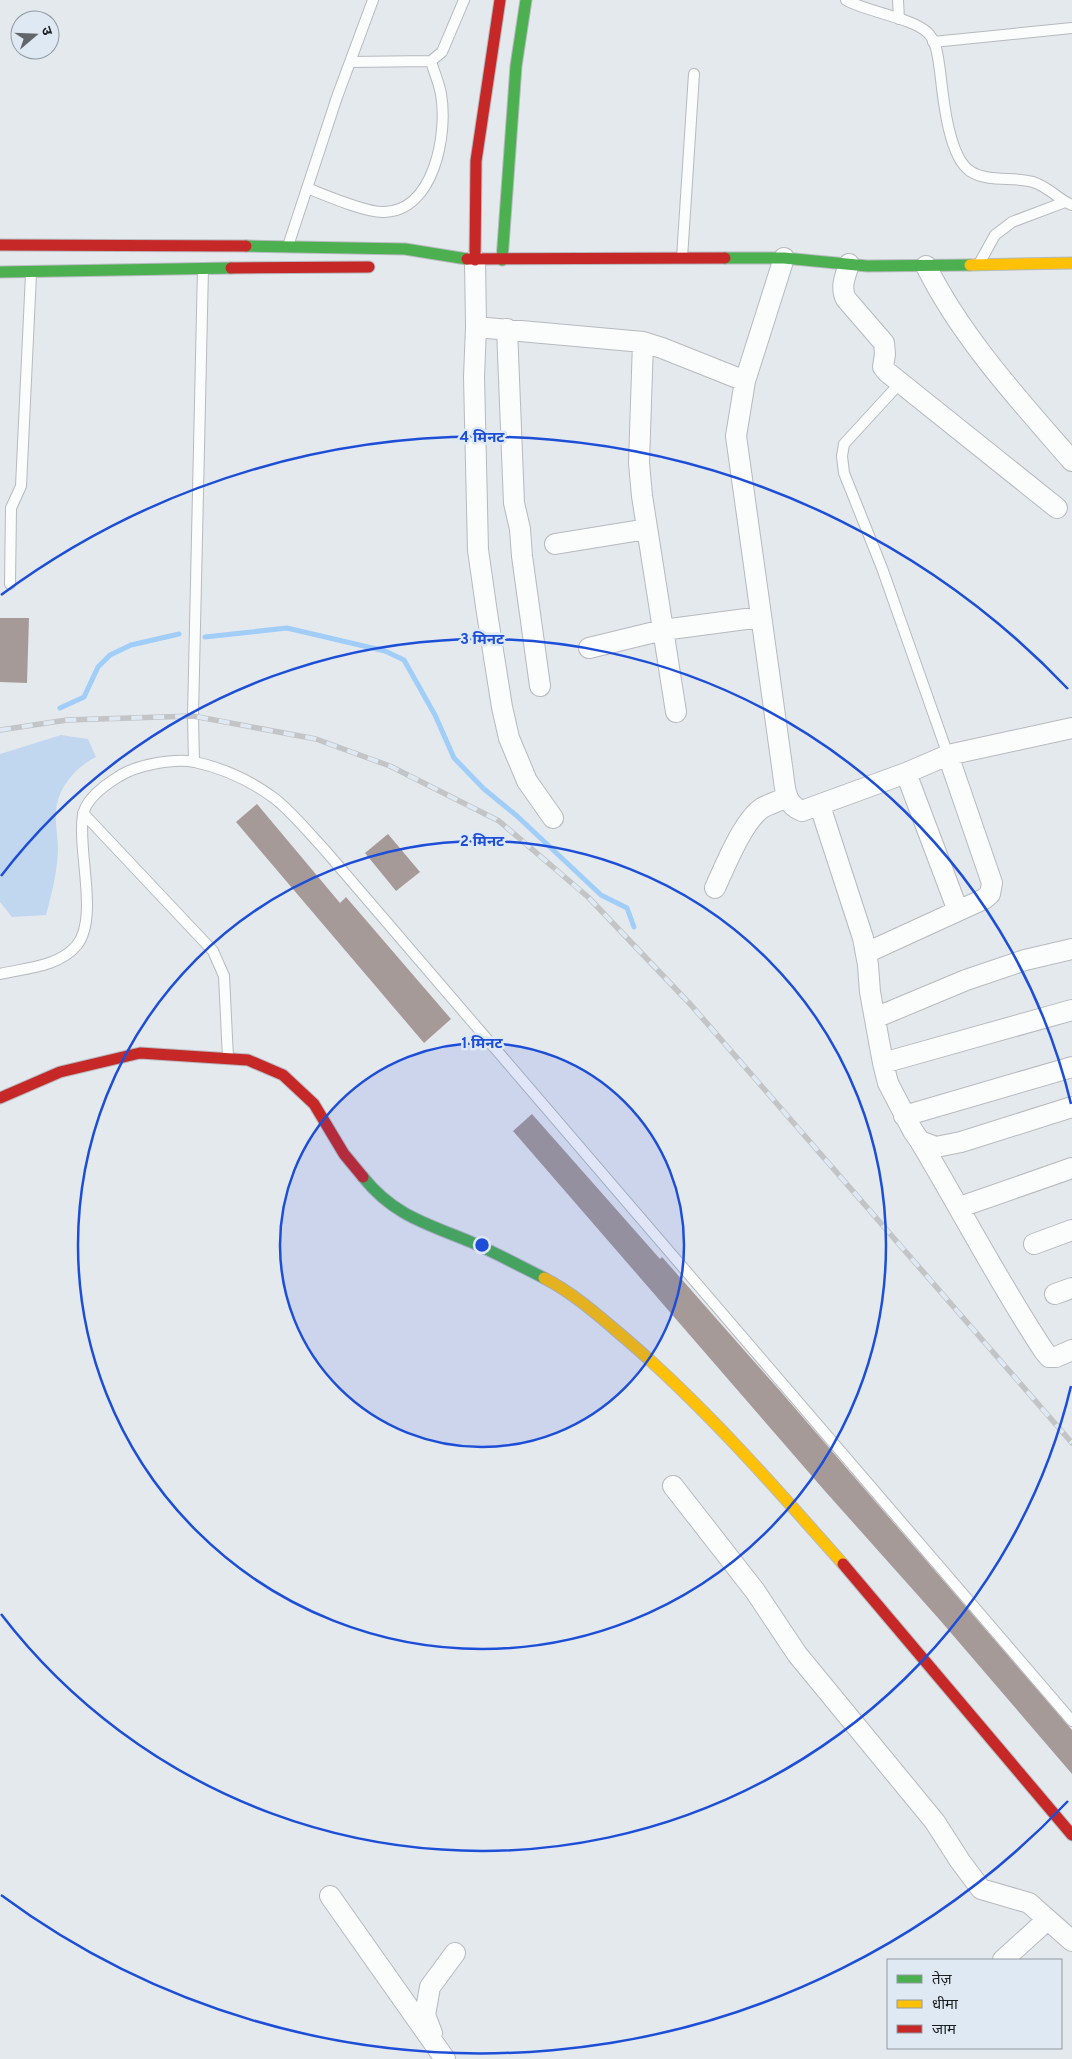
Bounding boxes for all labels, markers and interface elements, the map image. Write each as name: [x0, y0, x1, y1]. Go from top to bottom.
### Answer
north arrow: [10, 10, 60, 60]
text: उ: [37, 25, 56, 39]
text: 4 मिनट: [460, 429, 505, 448]
text: 3 मिनट: [460, 631, 505, 650]
text: 2 मिनट: [460, 833, 505, 852]
text: 1 मिनट: [461, 1035, 504, 1054]
centre of rings: [473, 1236, 491, 1254]
legend: [887, 1959, 1062, 2049]
text: तेज़: [932, 1970, 953, 1990]
text: धीमा: [932, 1996, 959, 2015]
text: जाम: [932, 2021, 957, 2040]

